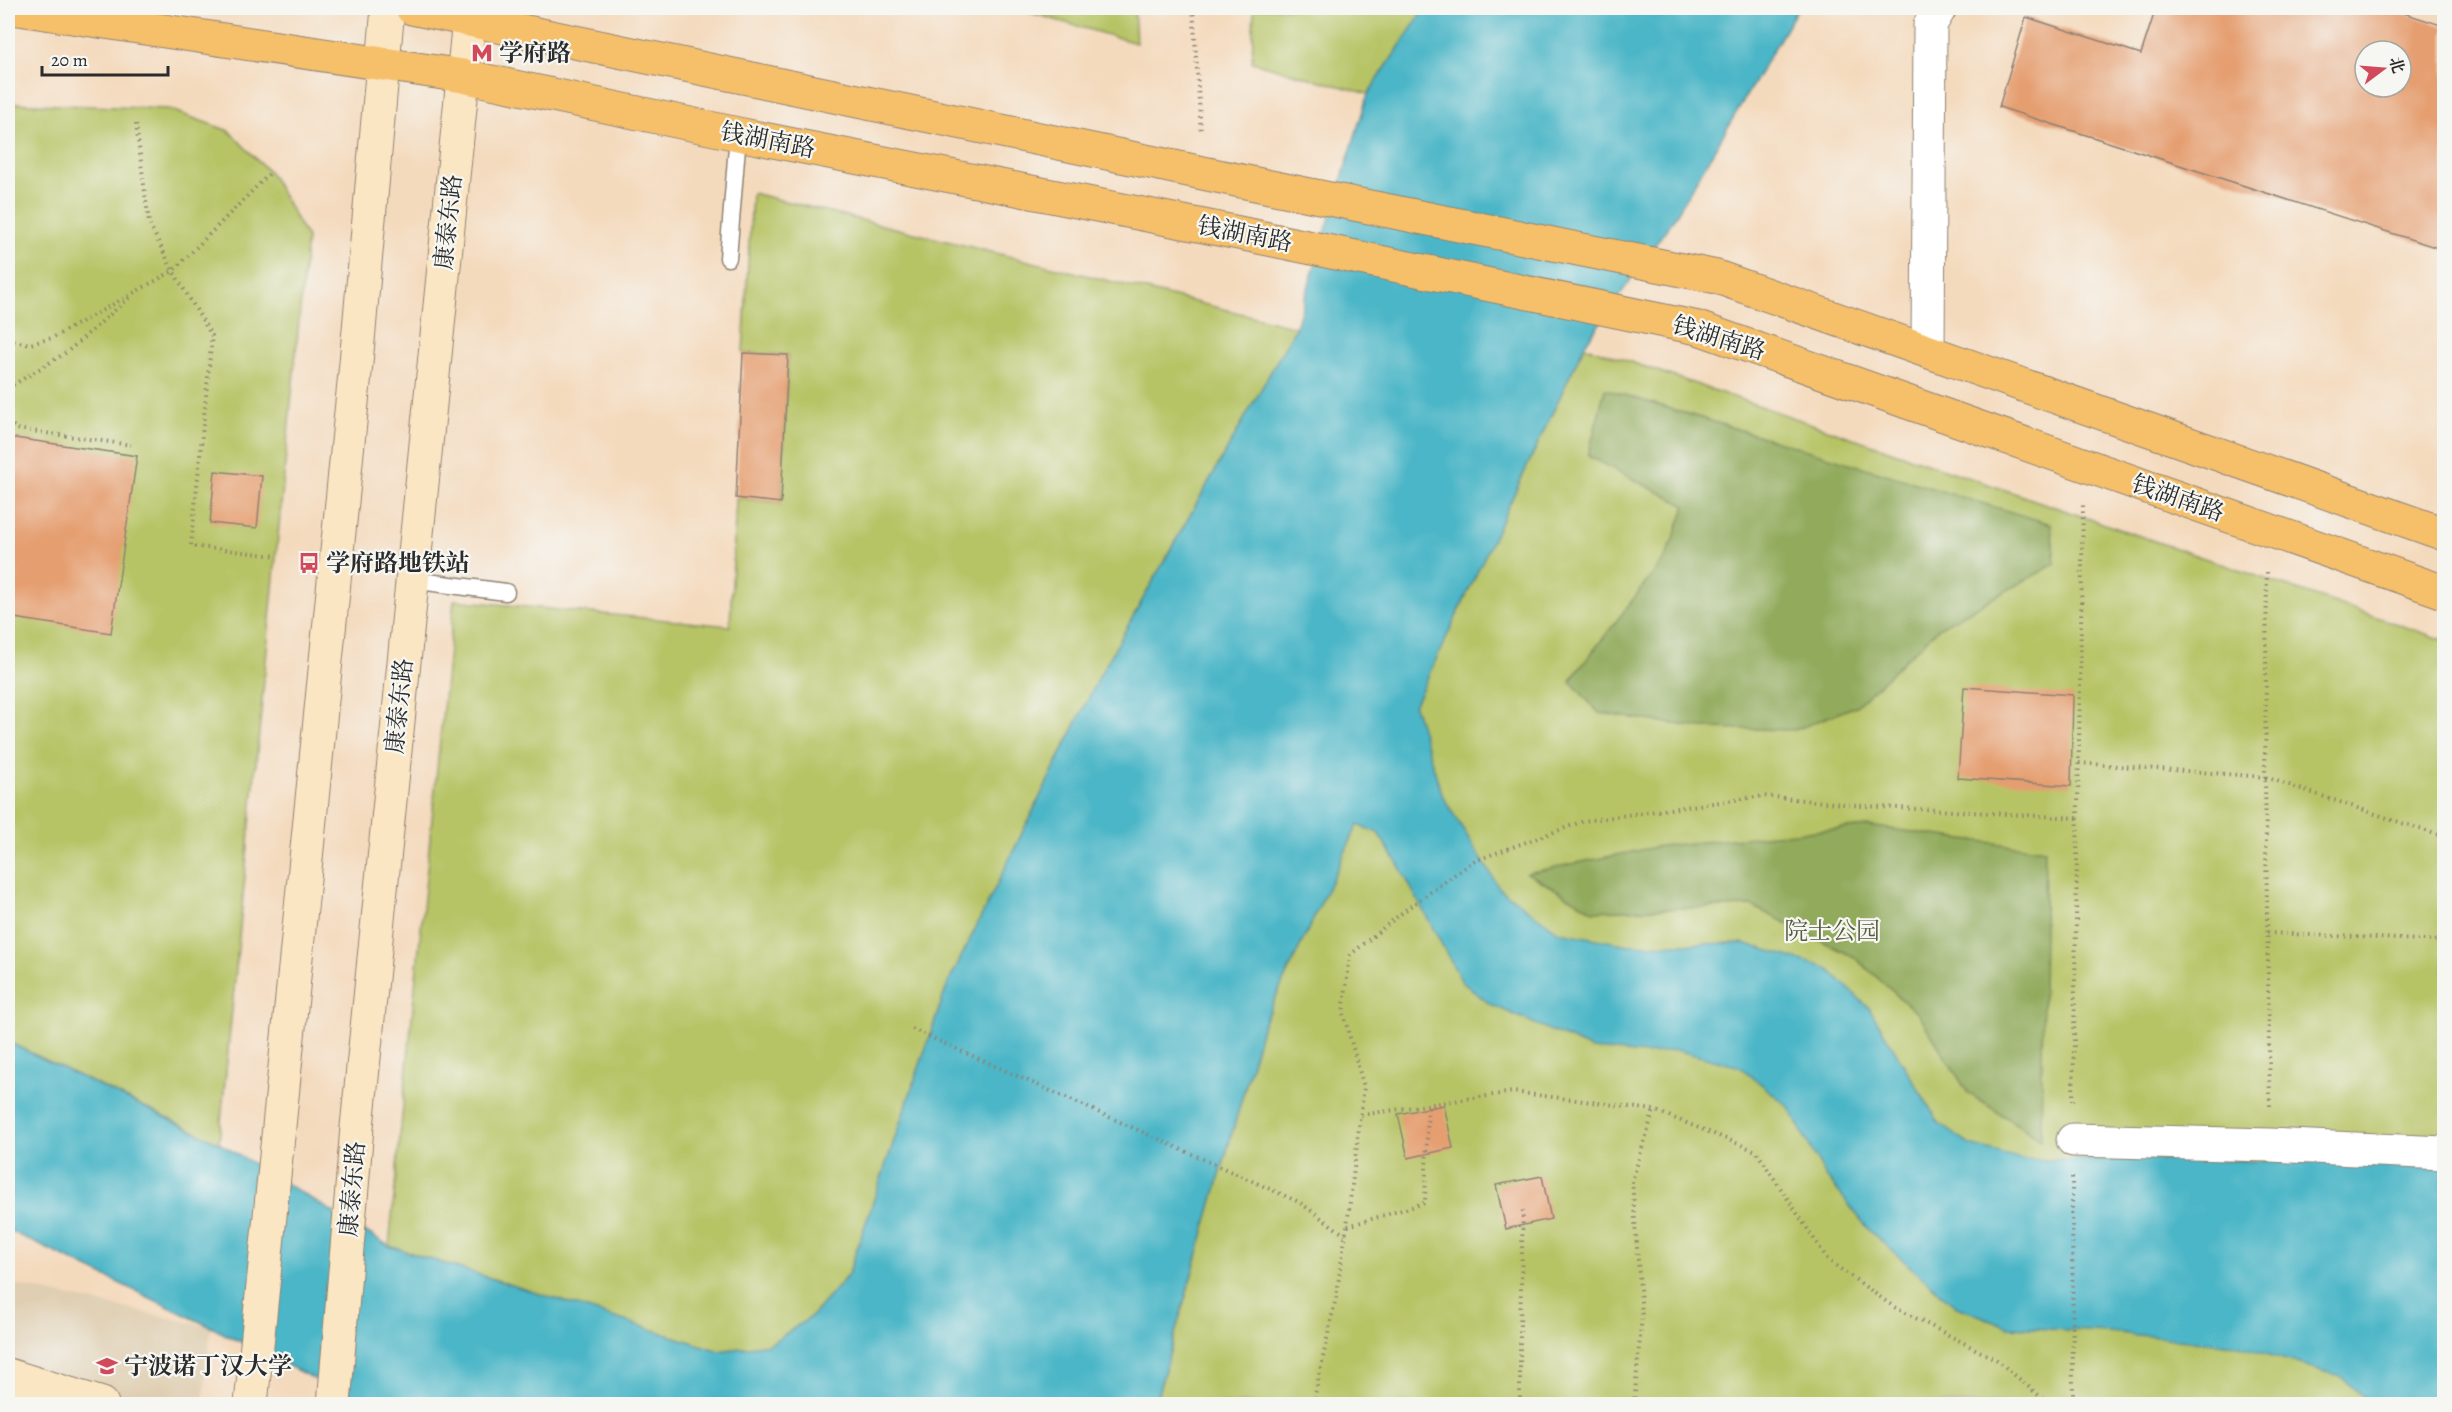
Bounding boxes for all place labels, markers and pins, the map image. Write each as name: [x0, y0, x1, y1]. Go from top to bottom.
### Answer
place label: 学府路: [499, 37, 571, 69]
metro station icon: 学府路: [470, 41, 494, 65]
place label: 学府路地铁站: [326, 547, 470, 579]
bus stop icon: 学府路地铁站: [297, 551, 321, 575]
place label: 宁波诺丁汉大学: [124, 1350, 292, 1382]
school or university icon: 宁波诺丁汉大学: [95, 1354, 119, 1378]

